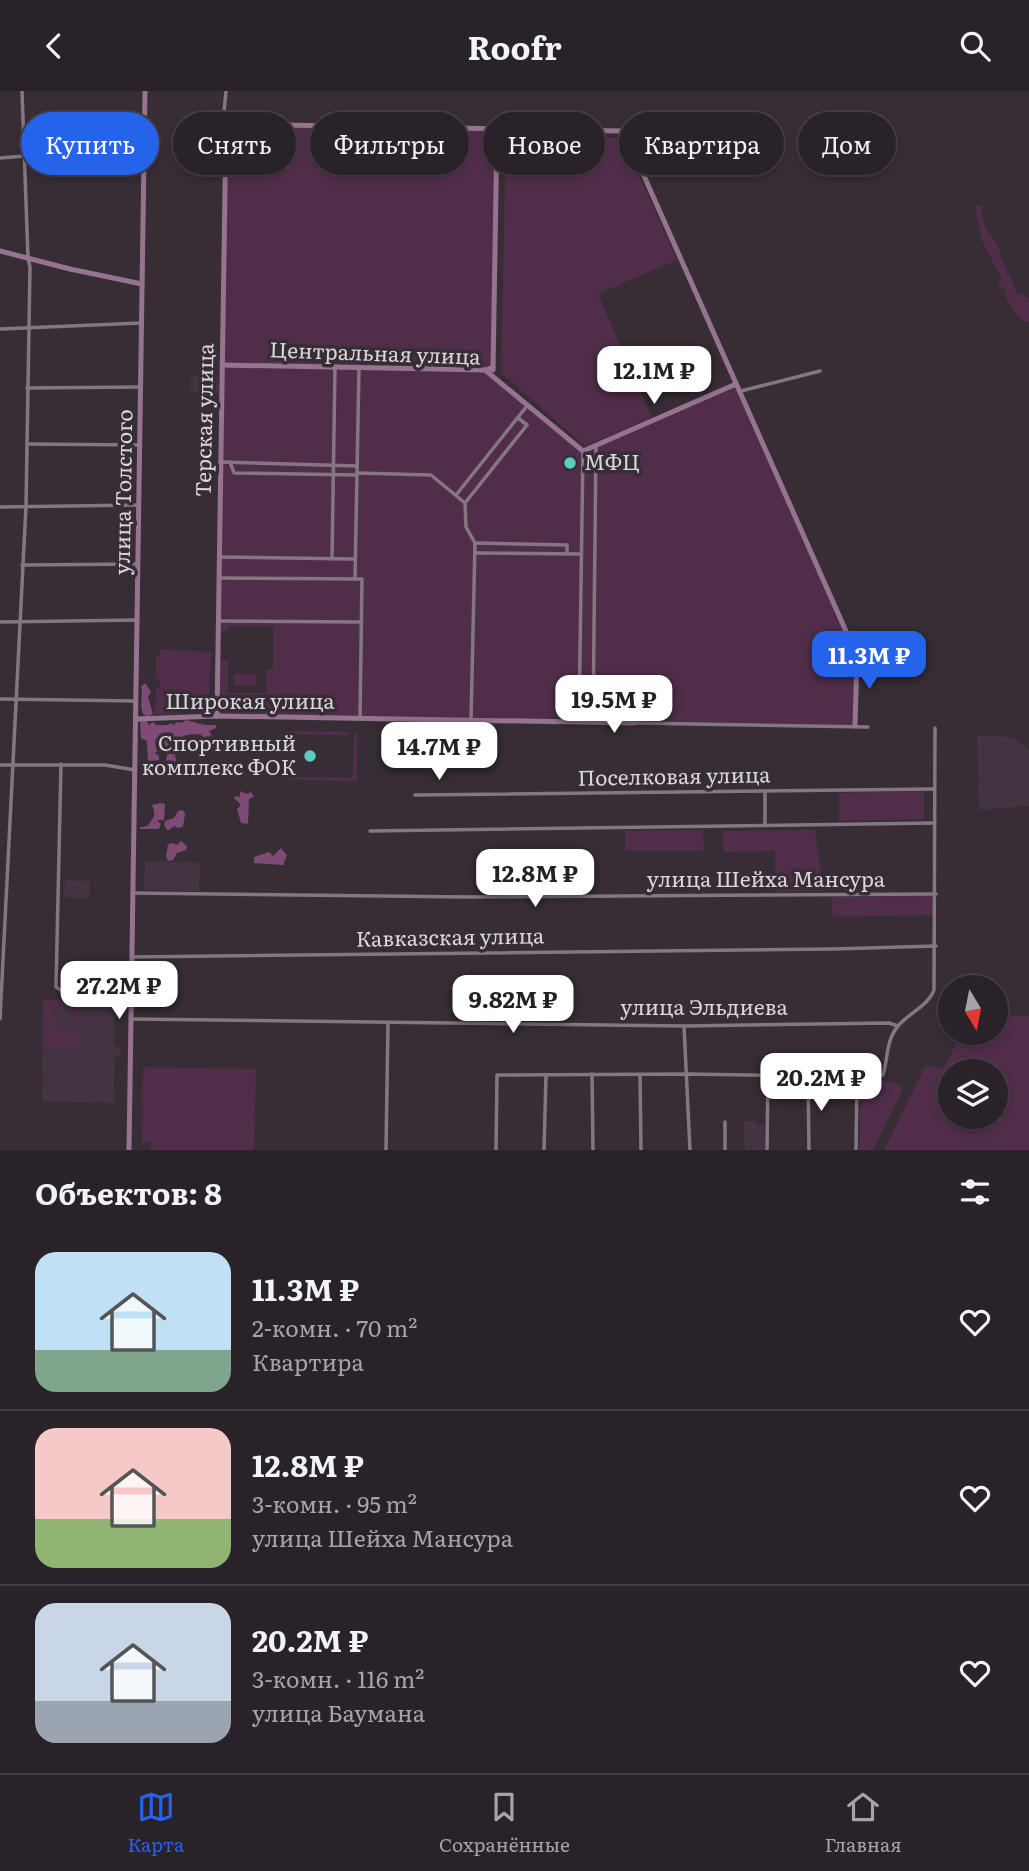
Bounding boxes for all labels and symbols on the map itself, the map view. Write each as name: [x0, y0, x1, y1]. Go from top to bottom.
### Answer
street label: Центральная улица: [269, 332, 482, 371]
street label: Терская улица: [186, 342, 219, 497]
pin: 12.1M ₽: [589, 347, 719, 406]
street label: улица Толстого: [105, 409, 138, 575]
place label: МФЦ: [584, 445, 640, 476]
marker: МФЦ: [562, 455, 578, 471]
pin: 11.3M ₽: [804, 631, 934, 691]
pin: 19.5M ₽: [549, 675, 679, 735]
street label: Широкая улица: [165, 684, 335, 715]
pin: 14.7M ₽: [374, 723, 504, 782]
place label: Спортивный комплекс ФОК: [142, 726, 297, 781]
marker: Спортивный комплекс ФОК: [302, 748, 318, 764]
street label: Поселковая улица: [577, 757, 771, 792]
pin: 12.8M ₽: [470, 849, 600, 909]
street label: улица Шейха Мансура: [647, 862, 886, 893]
street label: Кавказская улица: [356, 918, 545, 953]
pin: 27.2M ₽: [54, 961, 184, 1021]
pin: 9.82M ₽: [448, 975, 578, 1035]
north arrow: [938, 975, 1008, 1045]
street label: улица Эльдиева: [620, 990, 788, 1021]
pin: 20.2M ₽: [756, 1053, 886, 1113]

